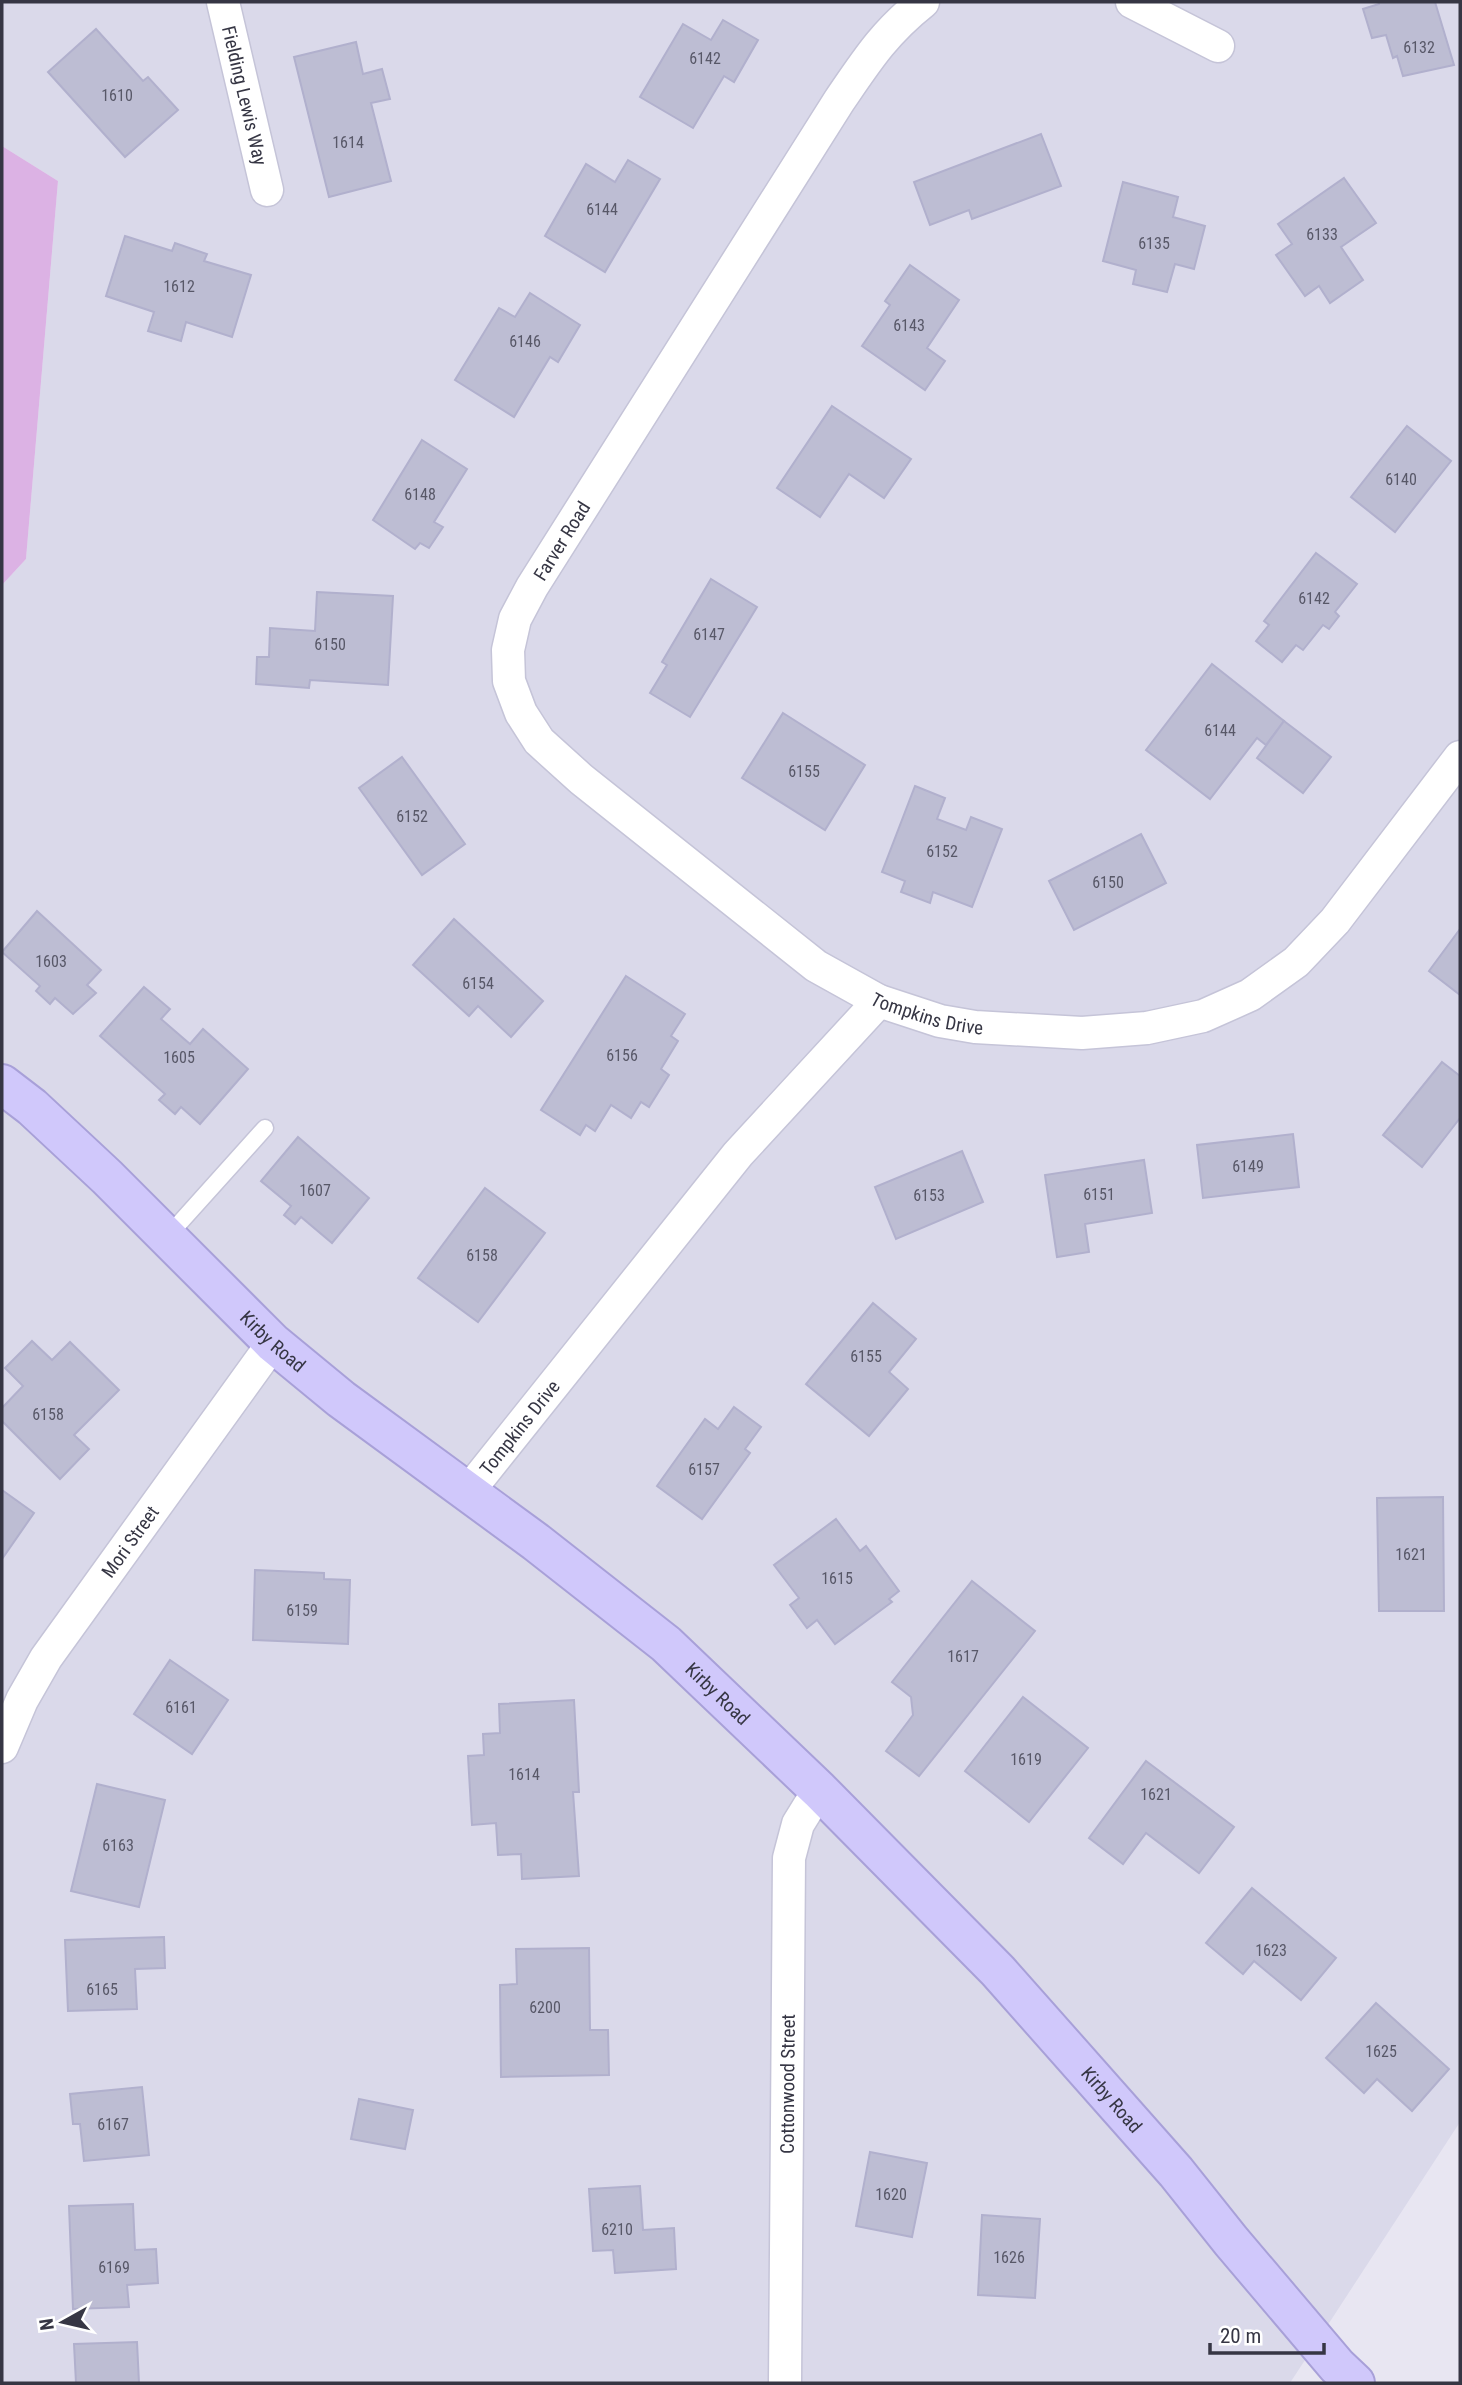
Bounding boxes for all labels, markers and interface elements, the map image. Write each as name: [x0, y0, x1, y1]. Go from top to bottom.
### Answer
street label: Fielding Lewis Way: [217, 24, 272, 167]
house number: 6132: [1403, 38, 1435, 57]
house number: 6142: [689, 49, 721, 68]
house number: 1610: [101, 86, 133, 105]
house number: 1614: [332, 133, 364, 152]
house number: 6144: [586, 200, 618, 219]
house number: 6133: [1306, 225, 1338, 244]
house number: 6135: [1138, 234, 1170, 253]
house number: 1612: [163, 277, 195, 296]
house number: 6143: [893, 316, 925, 335]
house number: 6146: [509, 332, 541, 351]
house number: 6140: [1385, 470, 1417, 489]
house number: 6148: [404, 485, 436, 504]
street label: Farver Road: [529, 497, 595, 585]
house number: 6142: [1298, 589, 1330, 608]
house number: 6147: [693, 625, 725, 644]
house number: 6150: [314, 635, 346, 654]
house number: 6144: [1204, 721, 1236, 740]
house number: 6155: [788, 762, 820, 781]
house number: 6152: [396, 807, 428, 826]
house number: 6152: [926, 842, 958, 861]
house number: 6150: [1092, 873, 1124, 892]
house number: 1603: [35, 952, 67, 971]
house number: 6154: [462, 974, 494, 993]
street label: Tompkins Drive: [867, 987, 984, 1039]
house number: 6156: [606, 1046, 638, 1065]
house number: 1605: [163, 1048, 195, 1067]
house number: 6149: [1232, 1157, 1264, 1176]
house number: 1607: [299, 1181, 331, 1200]
house number: 6151: [1083, 1185, 1115, 1204]
house number: 6153: [913, 1186, 945, 1205]
house number: 6158: [466, 1246, 498, 1265]
street label: Kirby Road: [236, 1306, 310, 1377]
house number: 6155: [850, 1347, 882, 1366]
street label: Tompkins Drive: [474, 1375, 565, 1480]
house number: 6158: [32, 1405, 64, 1424]
house number: 6157: [688, 1460, 720, 1479]
street label: Mori Street: [96, 1501, 164, 1582]
house number: 1621: [1395, 1545, 1427, 1564]
house number: 1615: [821, 1569, 853, 1588]
house number: 6159: [286, 1601, 318, 1620]
house number: 1617: [947, 1647, 979, 1666]
street label: Kirby Road: [681, 1657, 755, 1730]
house number: 6161: [165, 1698, 197, 1717]
house number: 1619: [1010, 1750, 1042, 1769]
house number: 1614: [508, 1765, 540, 1784]
house number: 1621: [1140, 1785, 1172, 1804]
house number: 6163: [102, 1836, 134, 1855]
house number: 1623: [1255, 1941, 1287, 1960]
house number: 6165: [86, 1980, 118, 1999]
house number: 6200: [529, 1998, 561, 2017]
street label: Cottonwood Street: [775, 2014, 799, 2154]
house number: 1625: [1365, 2042, 1397, 2061]
street label: Kirby Road: [1077, 2062, 1147, 2137]
house number: 6167: [97, 2115, 129, 2134]
house number: 1620: [875, 2185, 907, 2204]
house number: 6210: [601, 2220, 633, 2239]
house number: 1626: [993, 2248, 1025, 2267]
house number: 6169: [98, 2258, 130, 2277]
north arrow: [28, 2287, 98, 2357]
scale bar: [1210, 2312, 1324, 2356]
text: N: [34, 2317, 59, 2332]
text: 20 m: [1220, 2324, 1261, 2348]

